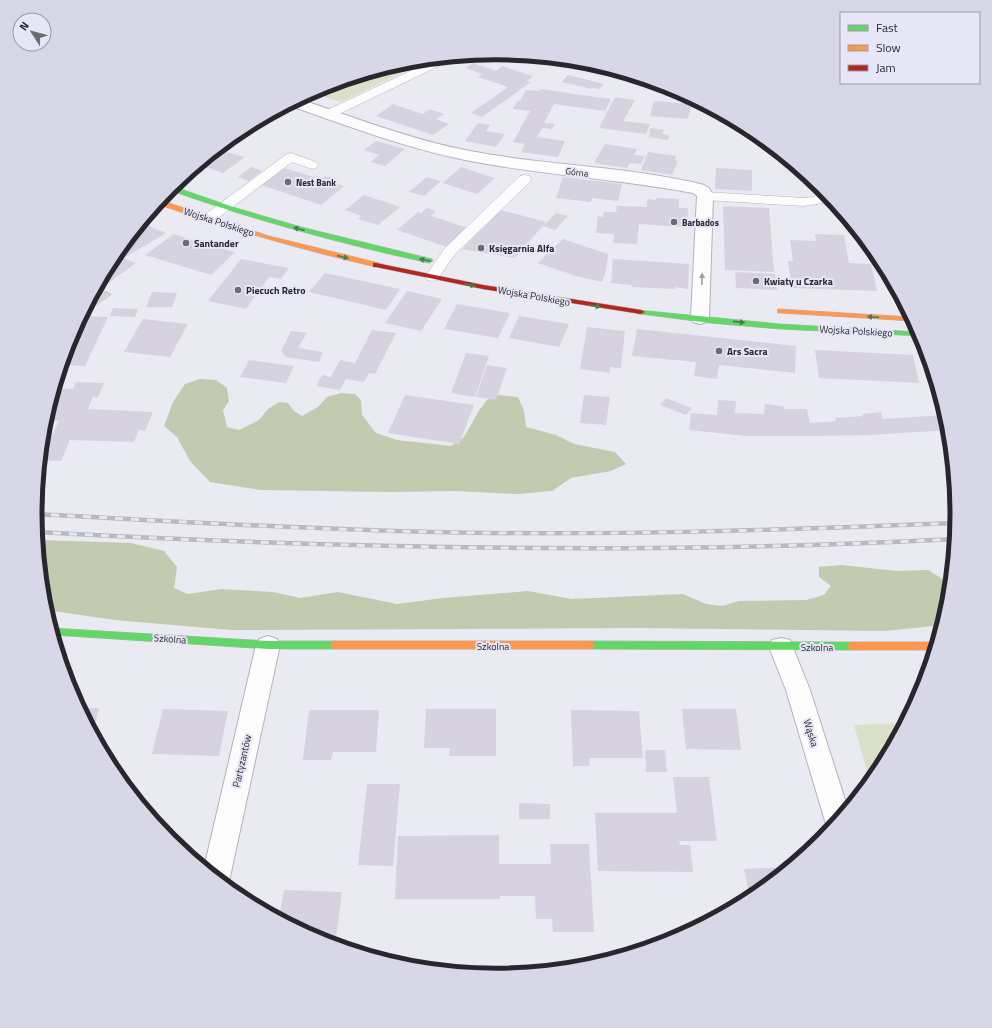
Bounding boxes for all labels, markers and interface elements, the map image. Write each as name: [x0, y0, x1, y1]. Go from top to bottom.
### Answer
north arrow: [12, 12, 52, 52]
legend: [840, 12, 980, 84]
text: N: [15, 18, 33, 34]
text: Fast: [876, 18, 899, 37]
text: Slow: [876, 38, 901, 57]
text: Jam: [876, 58, 896, 77]
street label: Górna: [565, 164, 590, 180]
place label: Nest Bank: [296, 176, 336, 189]
marker: Nest Bank: [283, 177, 293, 187]
street label: Wojska Polskiego: [182, 204, 256, 240]
place label: Barbados: [682, 216, 719, 229]
marker: Barbados: [669, 217, 679, 227]
one-way arrow: [292, 226, 305, 232]
place label: Santander: [194, 236, 239, 251]
marker: Santander: [181, 238, 191, 248]
place label: Księgarnia Alfa: [489, 241, 554, 256]
marker: Księgarnia Alfa: [476, 243, 486, 253]
one-way arrow: [337, 255, 350, 261]
one-way arrow: [419, 257, 431, 263]
one-way arrow: [699, 273, 706, 285]
place label: Kwiaty u Czarka: [764, 274, 833, 289]
marker: Kwiaty u Czarka: [751, 276, 761, 286]
one-way arrow: [464, 282, 477, 288]
street label: Wojska Polskiego: [497, 282, 571, 310]
place label: Piecuch Retro: [246, 283, 306, 298]
marker: Piecuch Retro: [233, 285, 243, 295]
one-way arrow: [589, 302, 602, 309]
one-way arrow: [867, 314, 879, 321]
one-way arrow: [733, 319, 745, 325]
street label: Wojska Polskiego: [819, 322, 893, 340]
place label: Ars Sacra: [727, 344, 768, 359]
marker: Ars Sacra: [714, 346, 724, 356]
street label: Szkolna: [153, 630, 187, 648]
street label: Szkolna: [477, 639, 509, 654]
street label: Szkolna: [801, 640, 833, 655]
street label: Wąska: [800, 717, 822, 749]
street label: Partyzantów: [229, 733, 255, 789]

